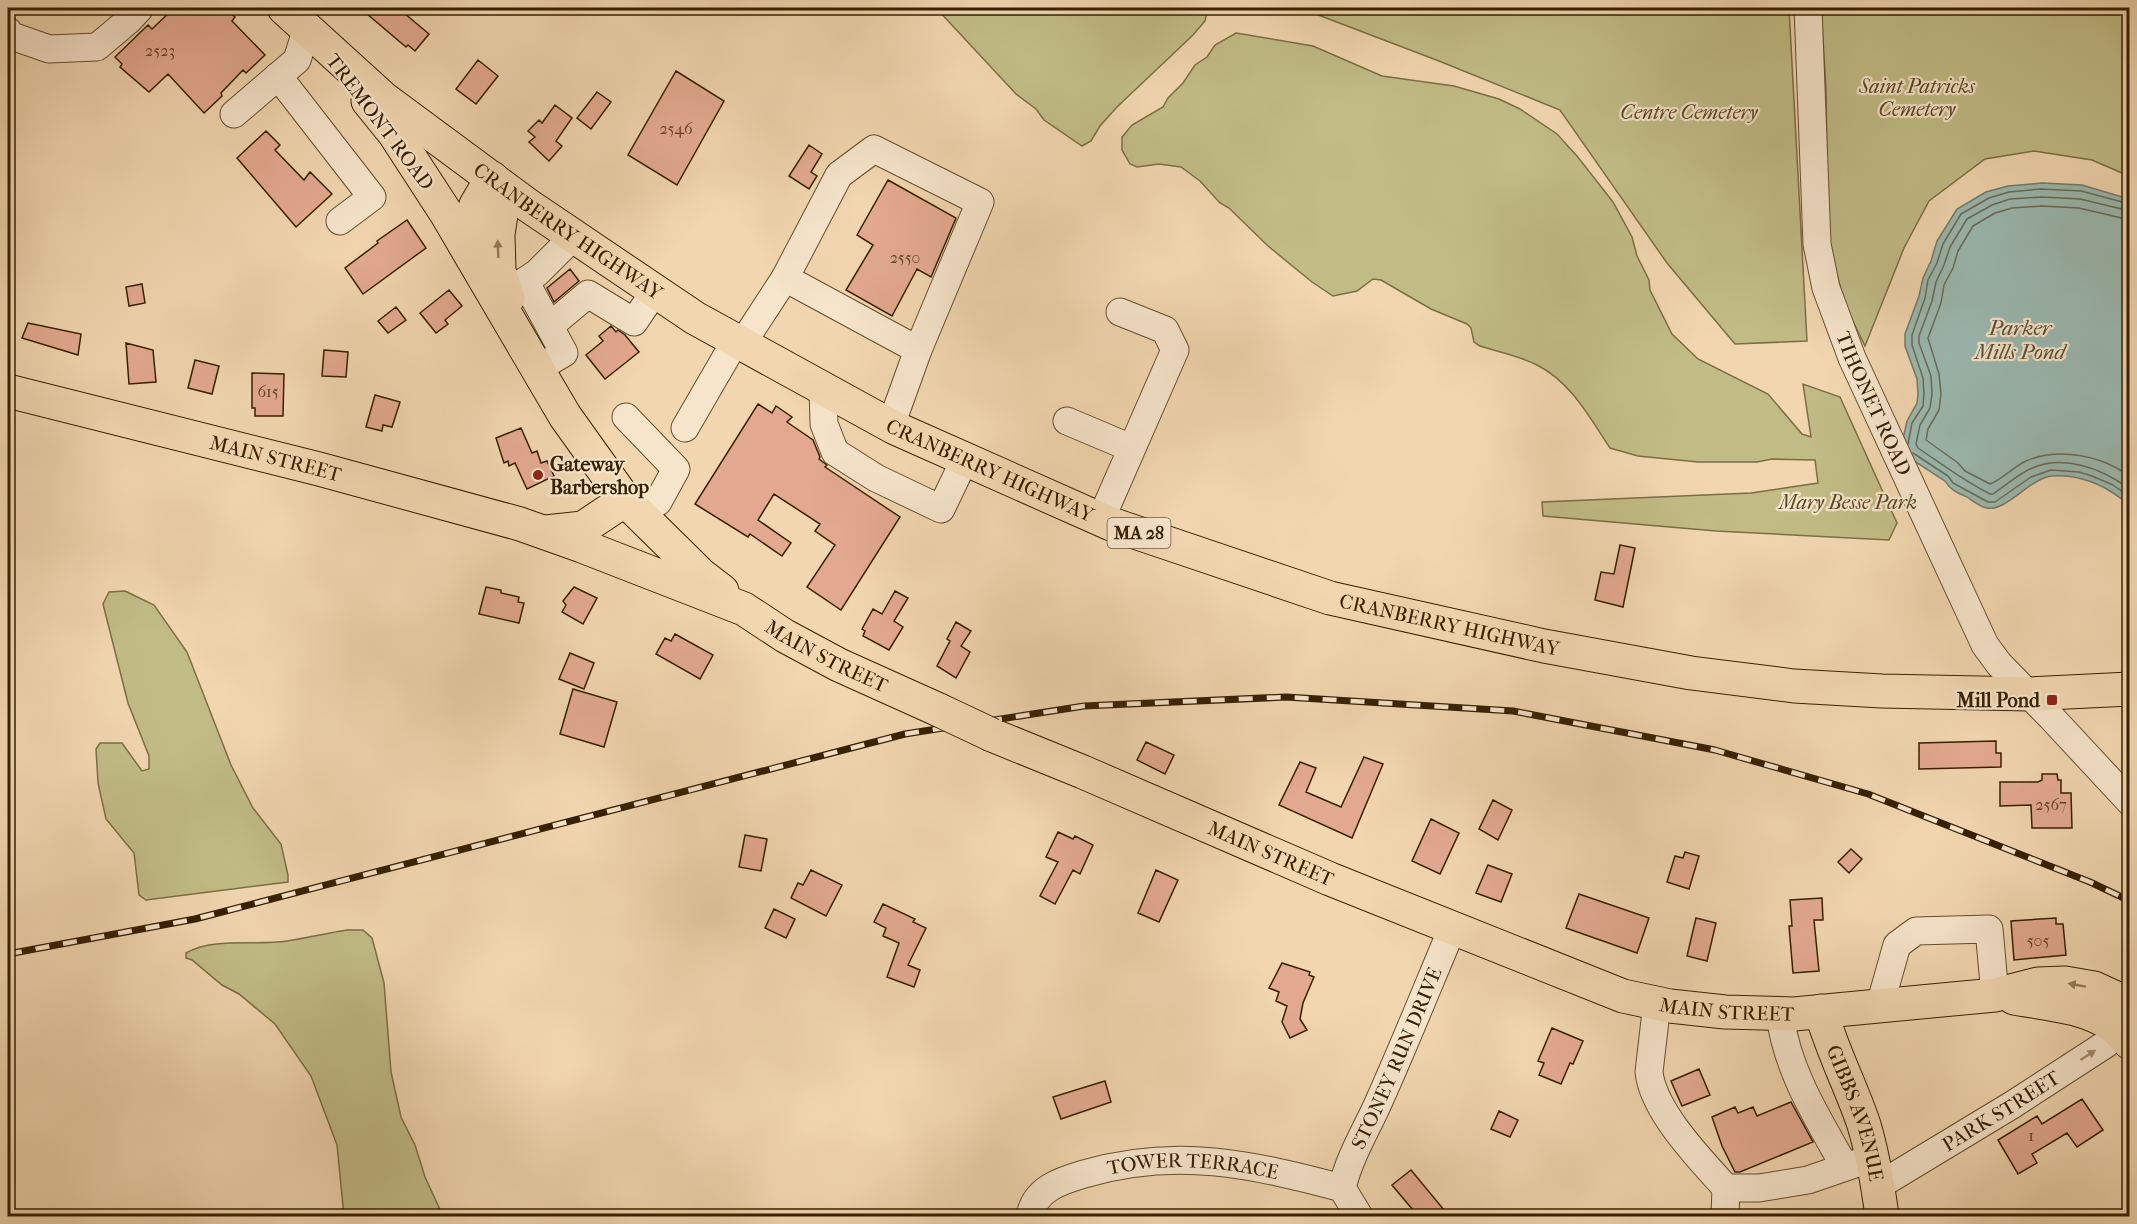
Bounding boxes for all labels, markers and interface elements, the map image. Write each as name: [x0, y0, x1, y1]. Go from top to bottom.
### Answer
house number: 2523: [145, 41, 175, 60]
street label: TREMONT ROAD: [321, 49, 439, 195]
park label: Saint Patricks Cemetery: [1858, 75, 1976, 121]
park label: Centre Cemetery: [1620, 101, 1758, 124]
house number: 2546: [659, 119, 693, 138]
street label: CRANBERRY HIGHWAY: [469, 158, 668, 305]
one-way arrow: [494, 240, 503, 259]
house number: 2550: [890, 248, 920, 267]
water label: Parker Mills Pond: [1973, 316, 2068, 364]
street label: TIHONET ROAD: [1832, 328, 1916, 479]
house number: 615: [257, 382, 279, 401]
street label: CRANBERRY HIGHWAY: [882, 414, 1099, 527]
street label: MAIN STREET: [208, 431, 345, 486]
place label: Gateway Barbershop: [550, 453, 649, 499]
marker: Gateway Barbershop: [531, 468, 545, 482]
park label: Mary Besse Park: [1777, 491, 1917, 514]
road number: MA 28: [1108, 518, 1170, 548]
street label: CRANBERRY HIGHWAY: [1337, 589, 1563, 660]
street label: MAIN STREET: [761, 615, 892, 697]
place label: Mill Pond: [1955, 689, 2041, 712]
marker: Mill Pond: [2045, 693, 2059, 707]
house number: 2567: [2035, 795, 2067, 814]
street label: MAIN STREET: [1204, 816, 1338, 891]
house number: 505: [2027, 931, 2049, 950]
street label: STONEY RUN DRIVE: [1346, 964, 1446, 1153]
one-way arrow: [2067, 980, 2086, 989]
street label: MAIN STREET: [1657, 993, 1795, 1026]
street label: GIBBS AVENUE: [1822, 1042, 1888, 1183]
one-way arrow: [2080, 1049, 2096, 1061]
street label: PARK STREET: [1938, 1065, 2064, 1156]
house number: 1: [2028, 1126, 2034, 1145]
street label: TOWER TERRACE: [1105, 1149, 1281, 1184]

